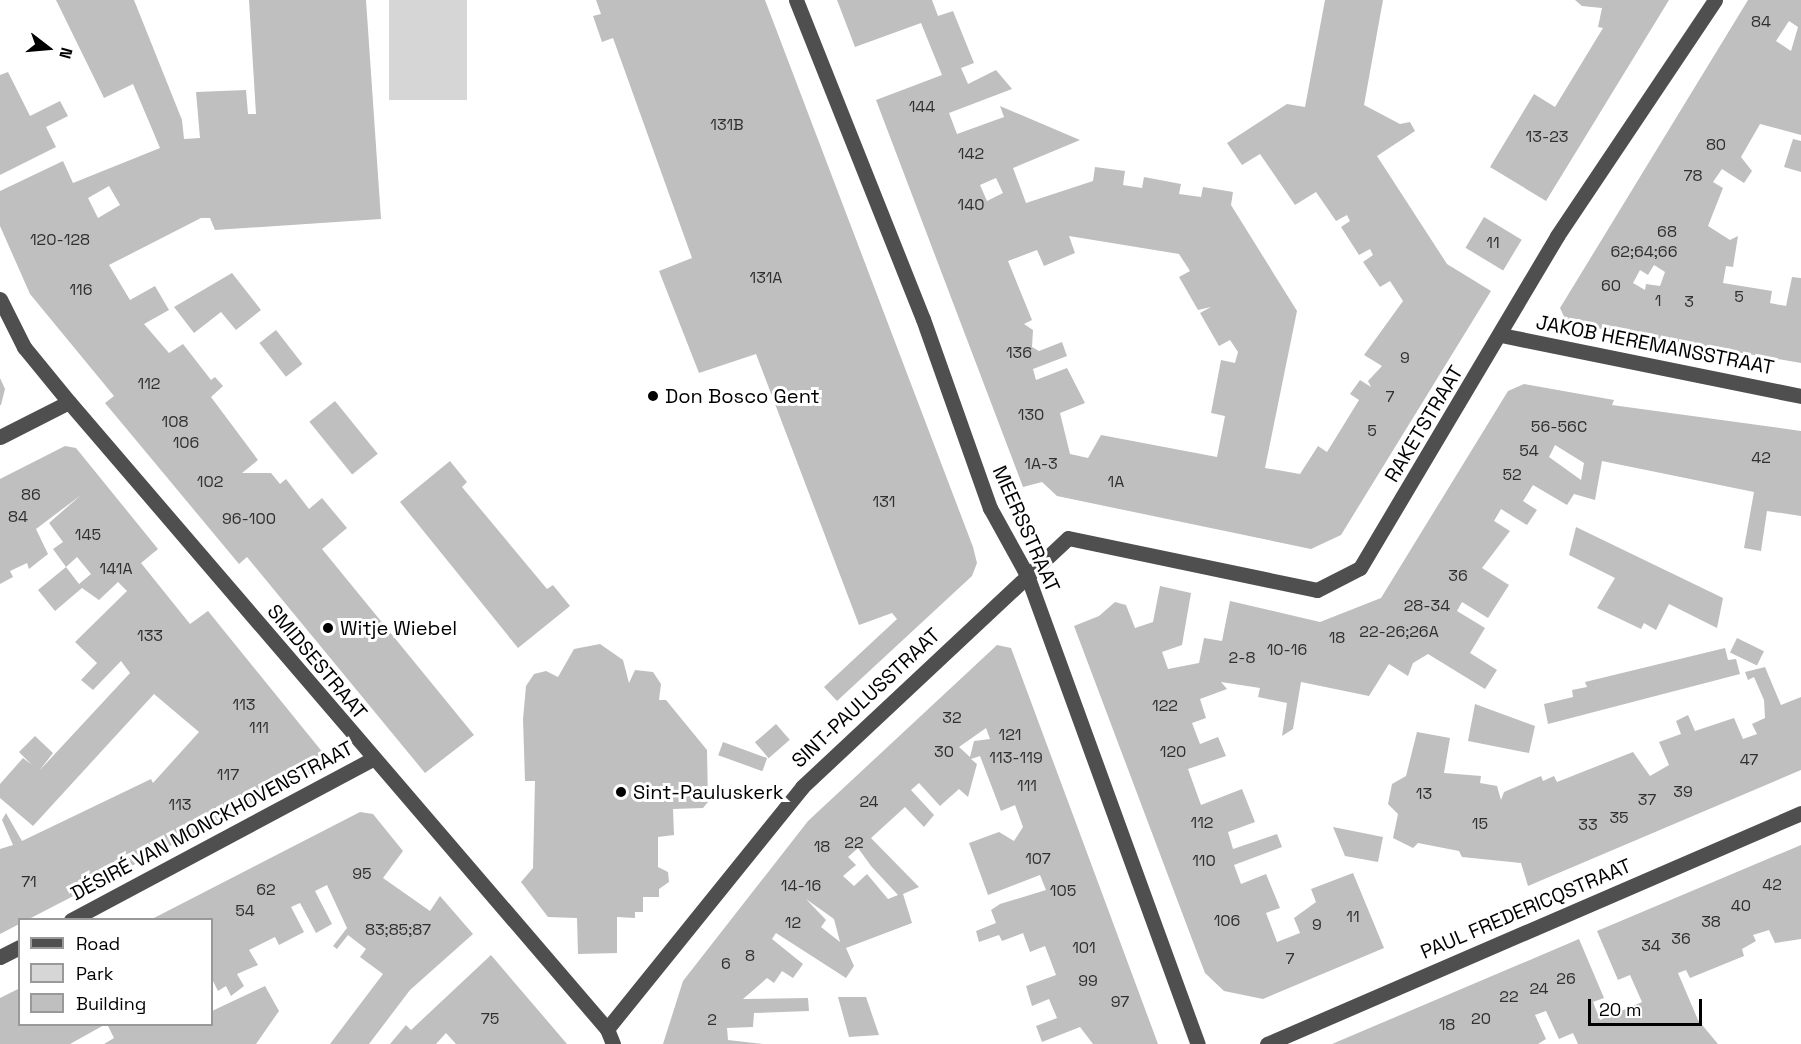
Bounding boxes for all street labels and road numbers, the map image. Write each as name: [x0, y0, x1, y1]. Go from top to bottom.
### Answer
street label: JAKOB HEREMANSSTRAAT: [1534, 310, 1776, 380]
street label: RAKETSTRAAT: [1380, 361, 1468, 487]
street label: MEERSSTRAAT: [987, 462, 1065, 596]
street label: SMIDSESTRAAT: [262, 600, 372, 724]
street label: SINT-PAULUSSTRAAT: [787, 623, 945, 773]
street label: DÉSIRÉ VAN MONCKHOVENSTRAAT: [67, 736, 357, 906]
street label: PAUL FREDERICQSTRAAT: [1417, 854, 1635, 964]

